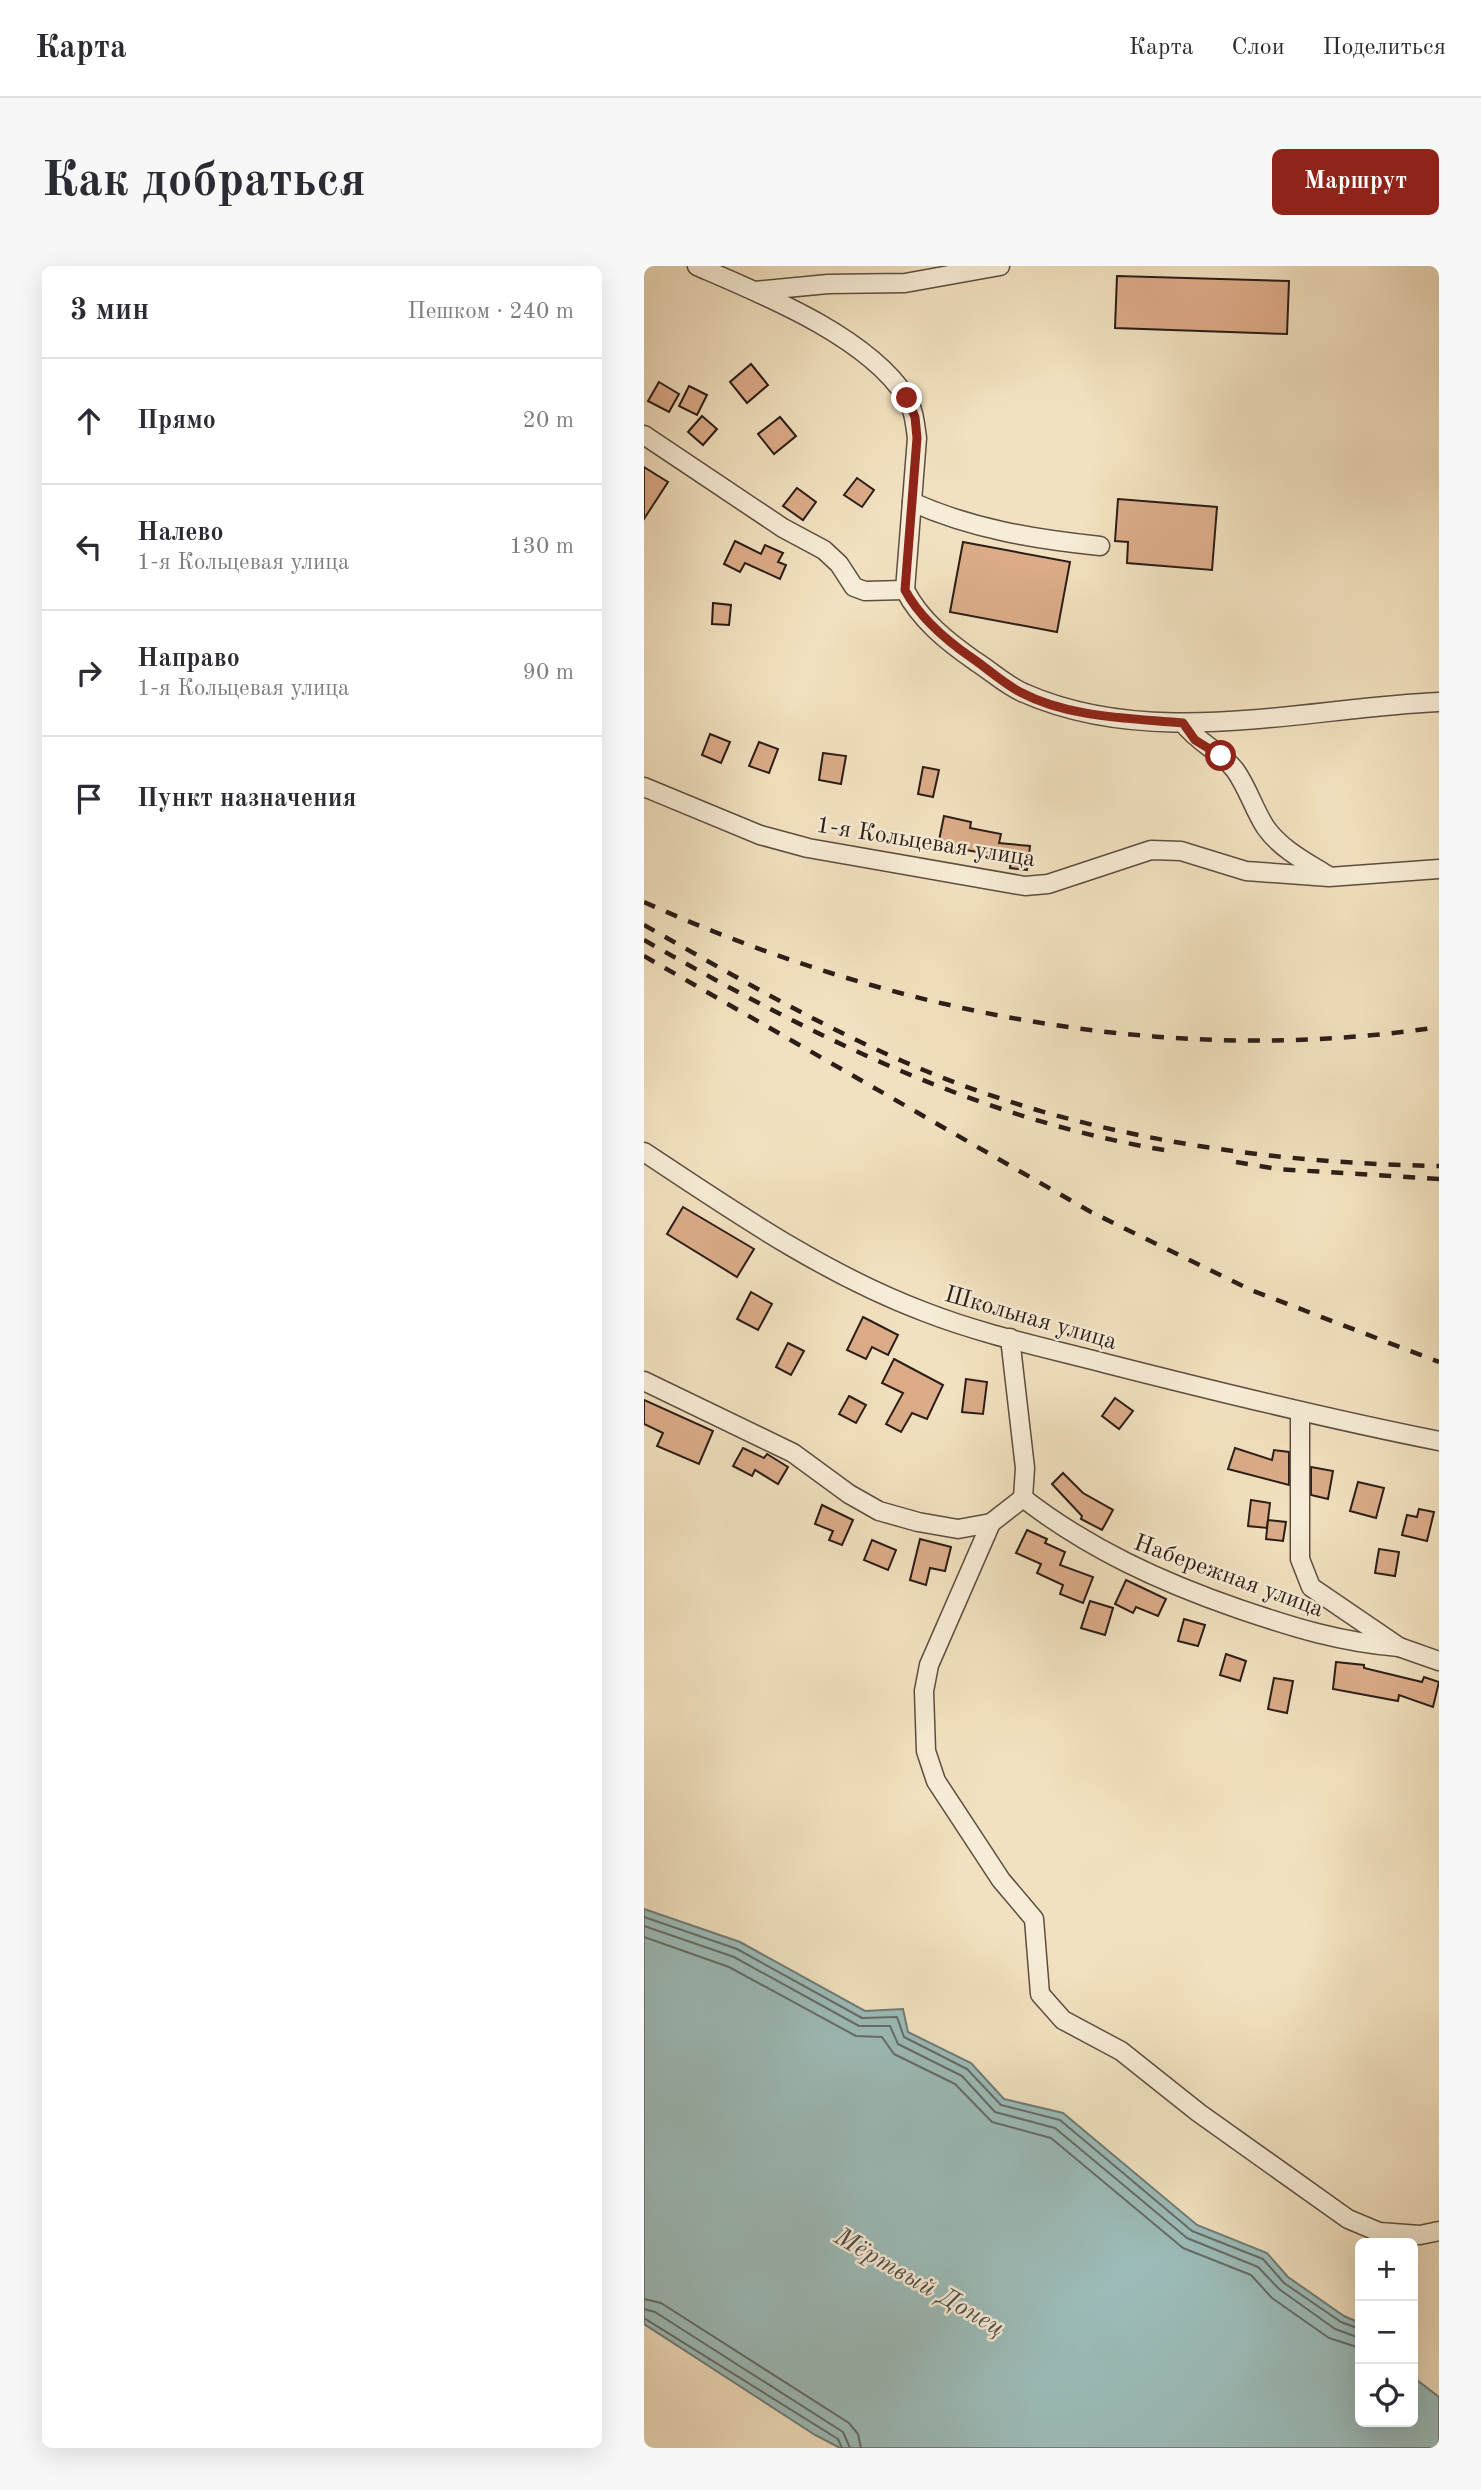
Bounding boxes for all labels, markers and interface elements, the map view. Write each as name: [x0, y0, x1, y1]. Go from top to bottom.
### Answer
text: Карта: [35, 32, 127, 65]
text: Карта: [1129, 36, 1194, 60]
text: Слои: [1232, 36, 1285, 60]
text: Поделиться: [1323, 36, 1446, 60]
button: Маршрут: [1272, 149, 1439, 215]
text: Как добраться: [42, 158, 366, 207]
text: 3 мин: [70, 296, 149, 326]
text: Пешком · 240 m: [408, 300, 574, 323]
route end: [891, 382, 922, 413]
icon: ahead: [70, 402, 108, 440]
text: Прямо: [137, 408, 216, 434]
text: 20 m: [523, 409, 574, 432]
text: Налево: [137, 520, 224, 546]
icon: left: [70, 528, 108, 566]
text: 130 m: [509, 535, 574, 558]
text: 1-я Кольцевая улица: [137, 551, 349, 574]
text: Направо: [137, 646, 240, 672]
icon: right: [70, 654, 108, 692]
text: 90 m: [523, 661, 574, 684]
text: 1-я Кольцевая улица: [137, 677, 349, 700]
route start: [1205, 740, 1236, 771]
icon: arrive: [70, 780, 108, 818]
text: Пункт назначения: [137, 786, 356, 812]
street label: 1-я Кольцевая улица: [814, 814, 1037, 872]
street label: Школьная улица: [942, 1283, 1119, 1355]
street label: Набережная улица: [1130, 1531, 1327, 1622]
water label: Мёртвый Донец: [829, 2223, 1008, 2342]
map controls: [1355, 2238, 1418, 2427]
button: +: [1355, 2238, 1418, 2301]
button: −: [1355, 2301, 1418, 2364]
button: locate: [1355, 2364, 1418, 2427]

